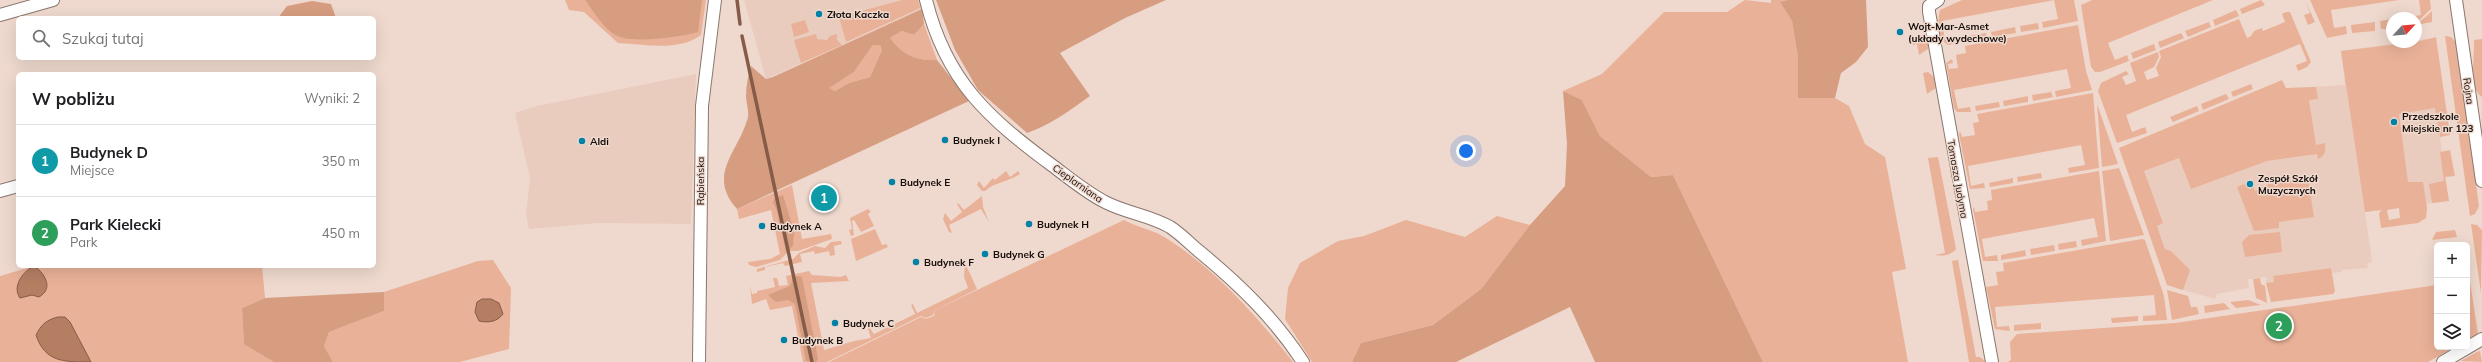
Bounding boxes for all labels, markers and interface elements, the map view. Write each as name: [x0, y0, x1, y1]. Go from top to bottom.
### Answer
place label: Złota Kaczka: [827, 8, 889, 21]
marker: Złota Kaczka: [814, 9, 824, 19]
north arrow: [2386, 12, 2422, 48]
search box: [16, 16, 376, 60]
place label: Wojt-Mar-Asmet (układy wydechowe): [1908, 20, 2007, 45]
icon: search: [30, 27, 52, 49]
marker: Wojt-Mar-Asmet (układy wydechowe): [1895, 27, 1905, 37]
text: Szukaj tutaj: [62, 29, 144, 48]
street label: Rojna: [2460, 77, 2477, 105]
text: W pobliżu: [32, 88, 115, 109]
text: Wyniki: 2: [304, 90, 360, 106]
place label: Przedszkole Miejskie nr 123: [2402, 110, 2473, 135]
marker: Przedszkole Miejskie nr 123: [2389, 117, 2399, 127]
place label: Budynek I: [953, 134, 1000, 147]
place label: Aldi: [590, 135, 609, 148]
marker: Budynek I: [940, 135, 950, 145]
marker: Aldi: [577, 136, 587, 146]
street label: Tomasza Judyma: [1944, 139, 1971, 219]
your location: [1456, 141, 1476, 161]
text: Budynek D: [70, 143, 148, 162]
text: 1: [41, 153, 49, 169]
text: 350 m: [322, 153, 360, 169]
street label: Rąbieńska: [694, 157, 707, 205]
street label: Cieplarniana: [1050, 161, 1106, 206]
text: Miejsce: [70, 162, 114, 178]
place label: Zespół Szkół Muzycznych: [2258, 172, 2319, 197]
place label: Budynek E: [900, 176, 950, 189]
marker: Budynek E: [887, 177, 897, 187]
marker: Zespół Szkół Muzycznych: [2245, 179, 2255, 189]
pin: 1: [811, 183, 837, 213]
text: Park Kielecki: [70, 215, 161, 234]
place label: Budynek H: [1037, 218, 1089, 231]
marker: Budynek H: [1024, 219, 1034, 229]
place label: Budynek A: [770, 220, 822, 233]
marker: Budynek A: [757, 221, 767, 231]
text: 2: [41, 225, 49, 241]
text: 450 m: [322, 225, 360, 241]
text: Park: [70, 234, 97, 250]
map controls: [2434, 242, 2470, 350]
button: +: [2434, 242, 2470, 278]
place label: Budynek G: [993, 248, 1045, 261]
marker: Budynek G: [980, 249, 990, 259]
place label: Budynek F: [924, 256, 974, 269]
marker: Budynek F: [911, 257, 921, 267]
button: −: [2434, 278, 2470, 314]
pin: 2: [2266, 311, 2292, 341]
button: layers: [2434, 314, 2470, 350]
place label: Budynek C: [843, 317, 894, 330]
marker: Budynek C: [830, 318, 840, 328]
place label: Budynek B: [792, 334, 843, 347]
marker: Budynek B: [779, 335, 789, 345]

